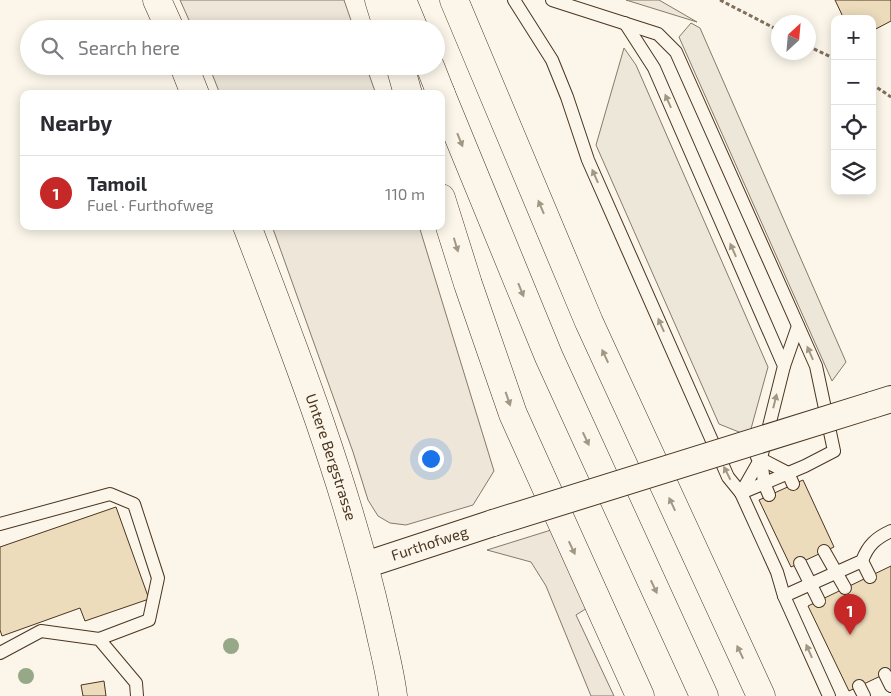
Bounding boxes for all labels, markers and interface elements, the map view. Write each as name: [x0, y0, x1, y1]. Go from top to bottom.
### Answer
north arrow: [771, 15, 816, 60]
map controls: [831, 15, 876, 195]
button: +: [831, 15, 876, 60]
search box: [20, 20, 445, 75]
icon: search: [38, 34, 66, 62]
text: Search here: [78, 36, 180, 59]
button: −: [831, 60, 876, 105]
one-way arrow: [664, 94, 672, 108]
button: locate: [831, 105, 876, 150]
text: Nearby: [40, 110, 112, 135]
one-way arrow: [456, 132, 464, 147]
button: layers: [831, 150, 876, 195]
one-way arrow: [590, 169, 598, 183]
text: Tamoil: [87, 172, 147, 195]
text: 1: [53, 184, 59, 203]
text: 110 m: [385, 184, 425, 203]
text: Fuel · Furthofweg: [87, 195, 213, 214]
one-way arrow: [536, 200, 544, 214]
one-way arrow: [453, 237, 460, 252]
one-way arrow: [729, 243, 737, 257]
one-way arrow: [518, 283, 526, 297]
one-way arrow: [656, 318, 664, 332]
one-way arrow: [805, 346, 813, 360]
one-way arrow: [600, 349, 608, 363]
street label: Untere Bergstrasse: [303, 391, 361, 522]
one-way arrow: [504, 392, 512, 407]
one-way arrow: [771, 394, 779, 409]
one-way arrow: [583, 432, 591, 446]
your location: [418, 446, 444, 472]
one-way arrow: [723, 466, 731, 480]
one-way arrow: [668, 497, 676, 511]
street label: Furthofweg: [389, 522, 471, 564]
one-way arrow: [568, 541, 576, 555]
one-way arrow: [650, 580, 658, 594]
pin: 1: [834, 594, 866, 635]
one-way arrow: [805, 644, 813, 658]
one-way arrow: [736, 645, 744, 659]

